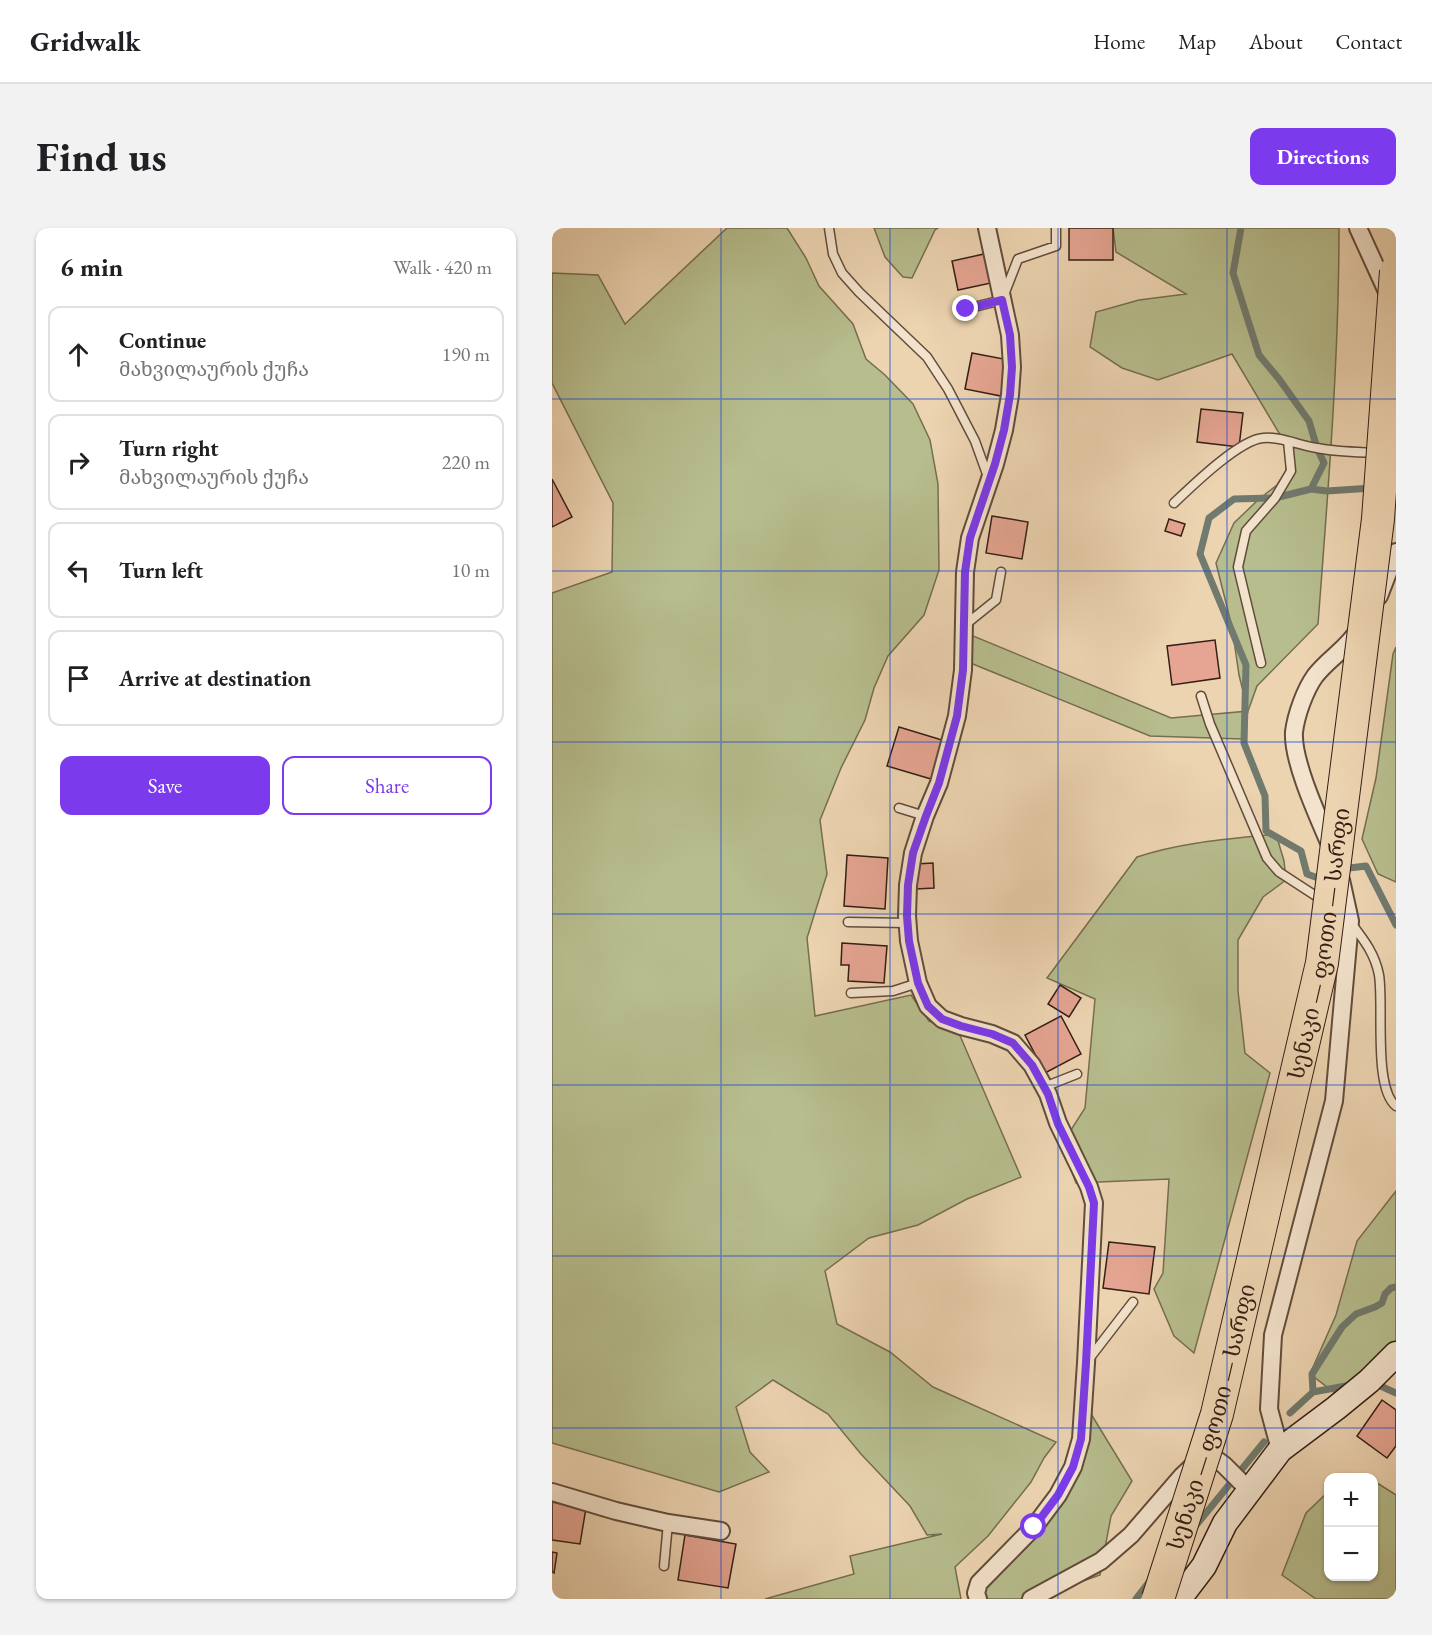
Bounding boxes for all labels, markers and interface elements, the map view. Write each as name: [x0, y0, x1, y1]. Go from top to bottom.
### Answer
text: Gridwalk: [30, 23, 141, 59]
text: Home: [1093, 28, 1145, 55]
text: Map: [1178, 28, 1216, 55]
text: About: [1249, 28, 1302, 55]
text: Contact: [1335, 28, 1402, 55]
button: Directions: [1250, 128, 1396, 185]
text: Find us: [36, 129, 167, 184]
text: 6 min: [60, 250, 123, 284]
text: Walk · 420 m: [393, 254, 492, 280]
route end: [952, 295, 978, 321]
text: Continue: [119, 326, 206, 355]
icon: ahead: [62, 338, 95, 371]
text: 190 m: [442, 341, 490, 367]
text: მახვილაურის ქუჩა: [119, 356, 309, 382]
text: Turn right: [119, 434, 218, 463]
icon: right: [62, 446, 95, 479]
text: 220 m: [442, 449, 490, 475]
text: მახვილაურის ქუჩა: [119, 464, 309, 490]
icon: left: [62, 554, 95, 587]
text: Turn left: [119, 556, 203, 585]
text: 10 m: [451, 557, 490, 583]
icon: arrive: [62, 662, 95, 695]
text: Arrive at destination: [119, 664, 311, 693]
button: Save: [60, 756, 270, 815]
button: Share: [282, 756, 492, 815]
street label: სენაკი — ფოთი — სარფი: [1281, 806, 1356, 1082]
street label: სენაკი — ფოთი — სარფი: [1160, 1281, 1261, 1554]
map controls: [1324, 1473, 1378, 1581]
button: +: [1324, 1473, 1378, 1527]
route start: [1020, 1513, 1046, 1539]
button: −: [1324, 1527, 1378, 1581]

